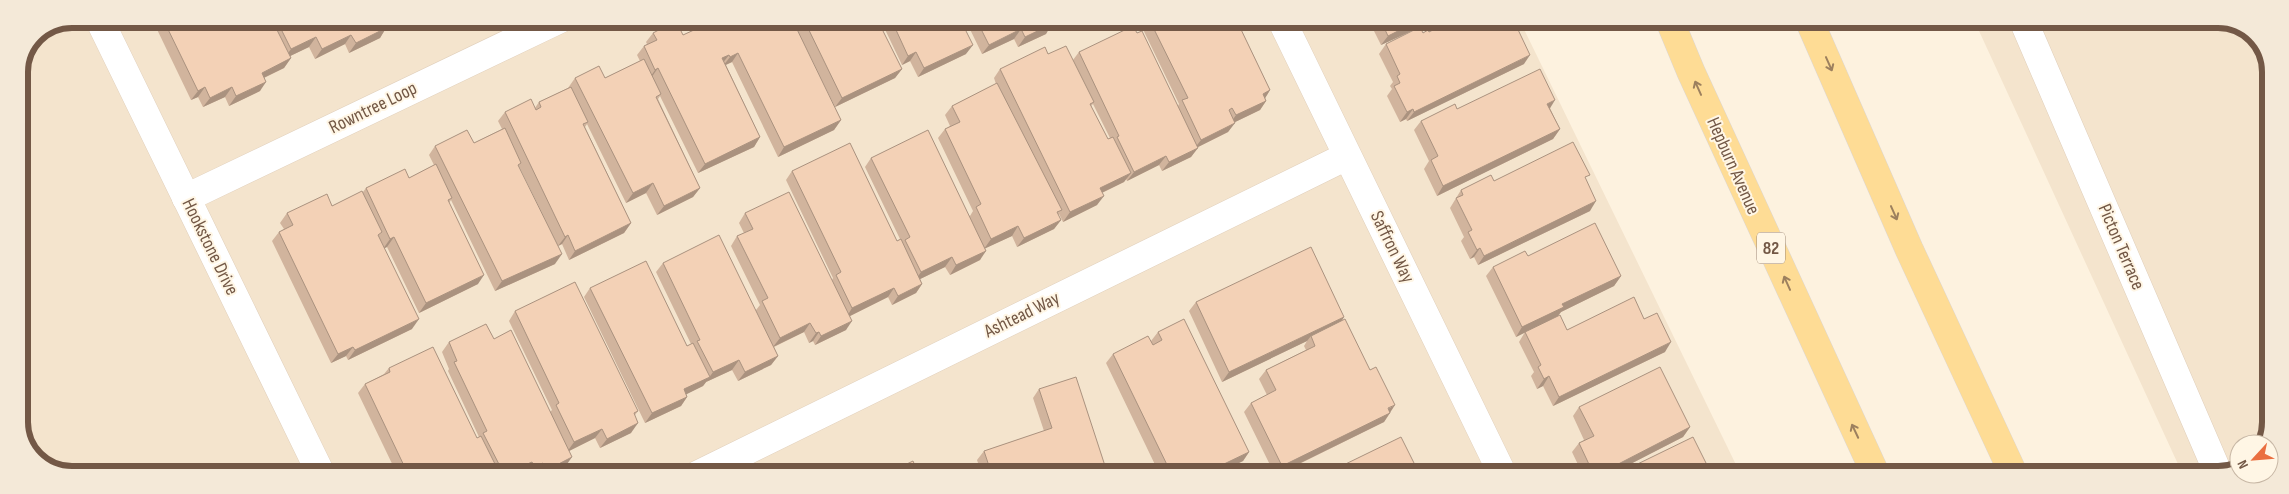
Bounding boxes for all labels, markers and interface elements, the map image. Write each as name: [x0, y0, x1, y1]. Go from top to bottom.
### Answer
one-way arrow: [1824, 56, 1834, 71]
street label: Rowntree Loop: [325, 77, 421, 139]
one-way arrow: [1692, 81, 1702, 96]
street label: Hepburn Avenue: [1701, 114, 1765, 218]
street label: Hookstone Drive: [177, 195, 243, 299]
street label: Picton Terrace: [2093, 201, 2149, 293]
one-way arrow: [1889, 205, 1899, 220]
street label: Saffron Way: [1365, 207, 1419, 287]
road number: 82: [1757, 232, 1785, 264]
one-way arrow: [1781, 276, 1791, 291]
street label: Ashtead Way: [980, 287, 1064, 344]
one-way arrow: [1850, 424, 1859, 439]
north arrow: [2229, 434, 2279, 484]
text: N: [2233, 457, 2252, 472]

